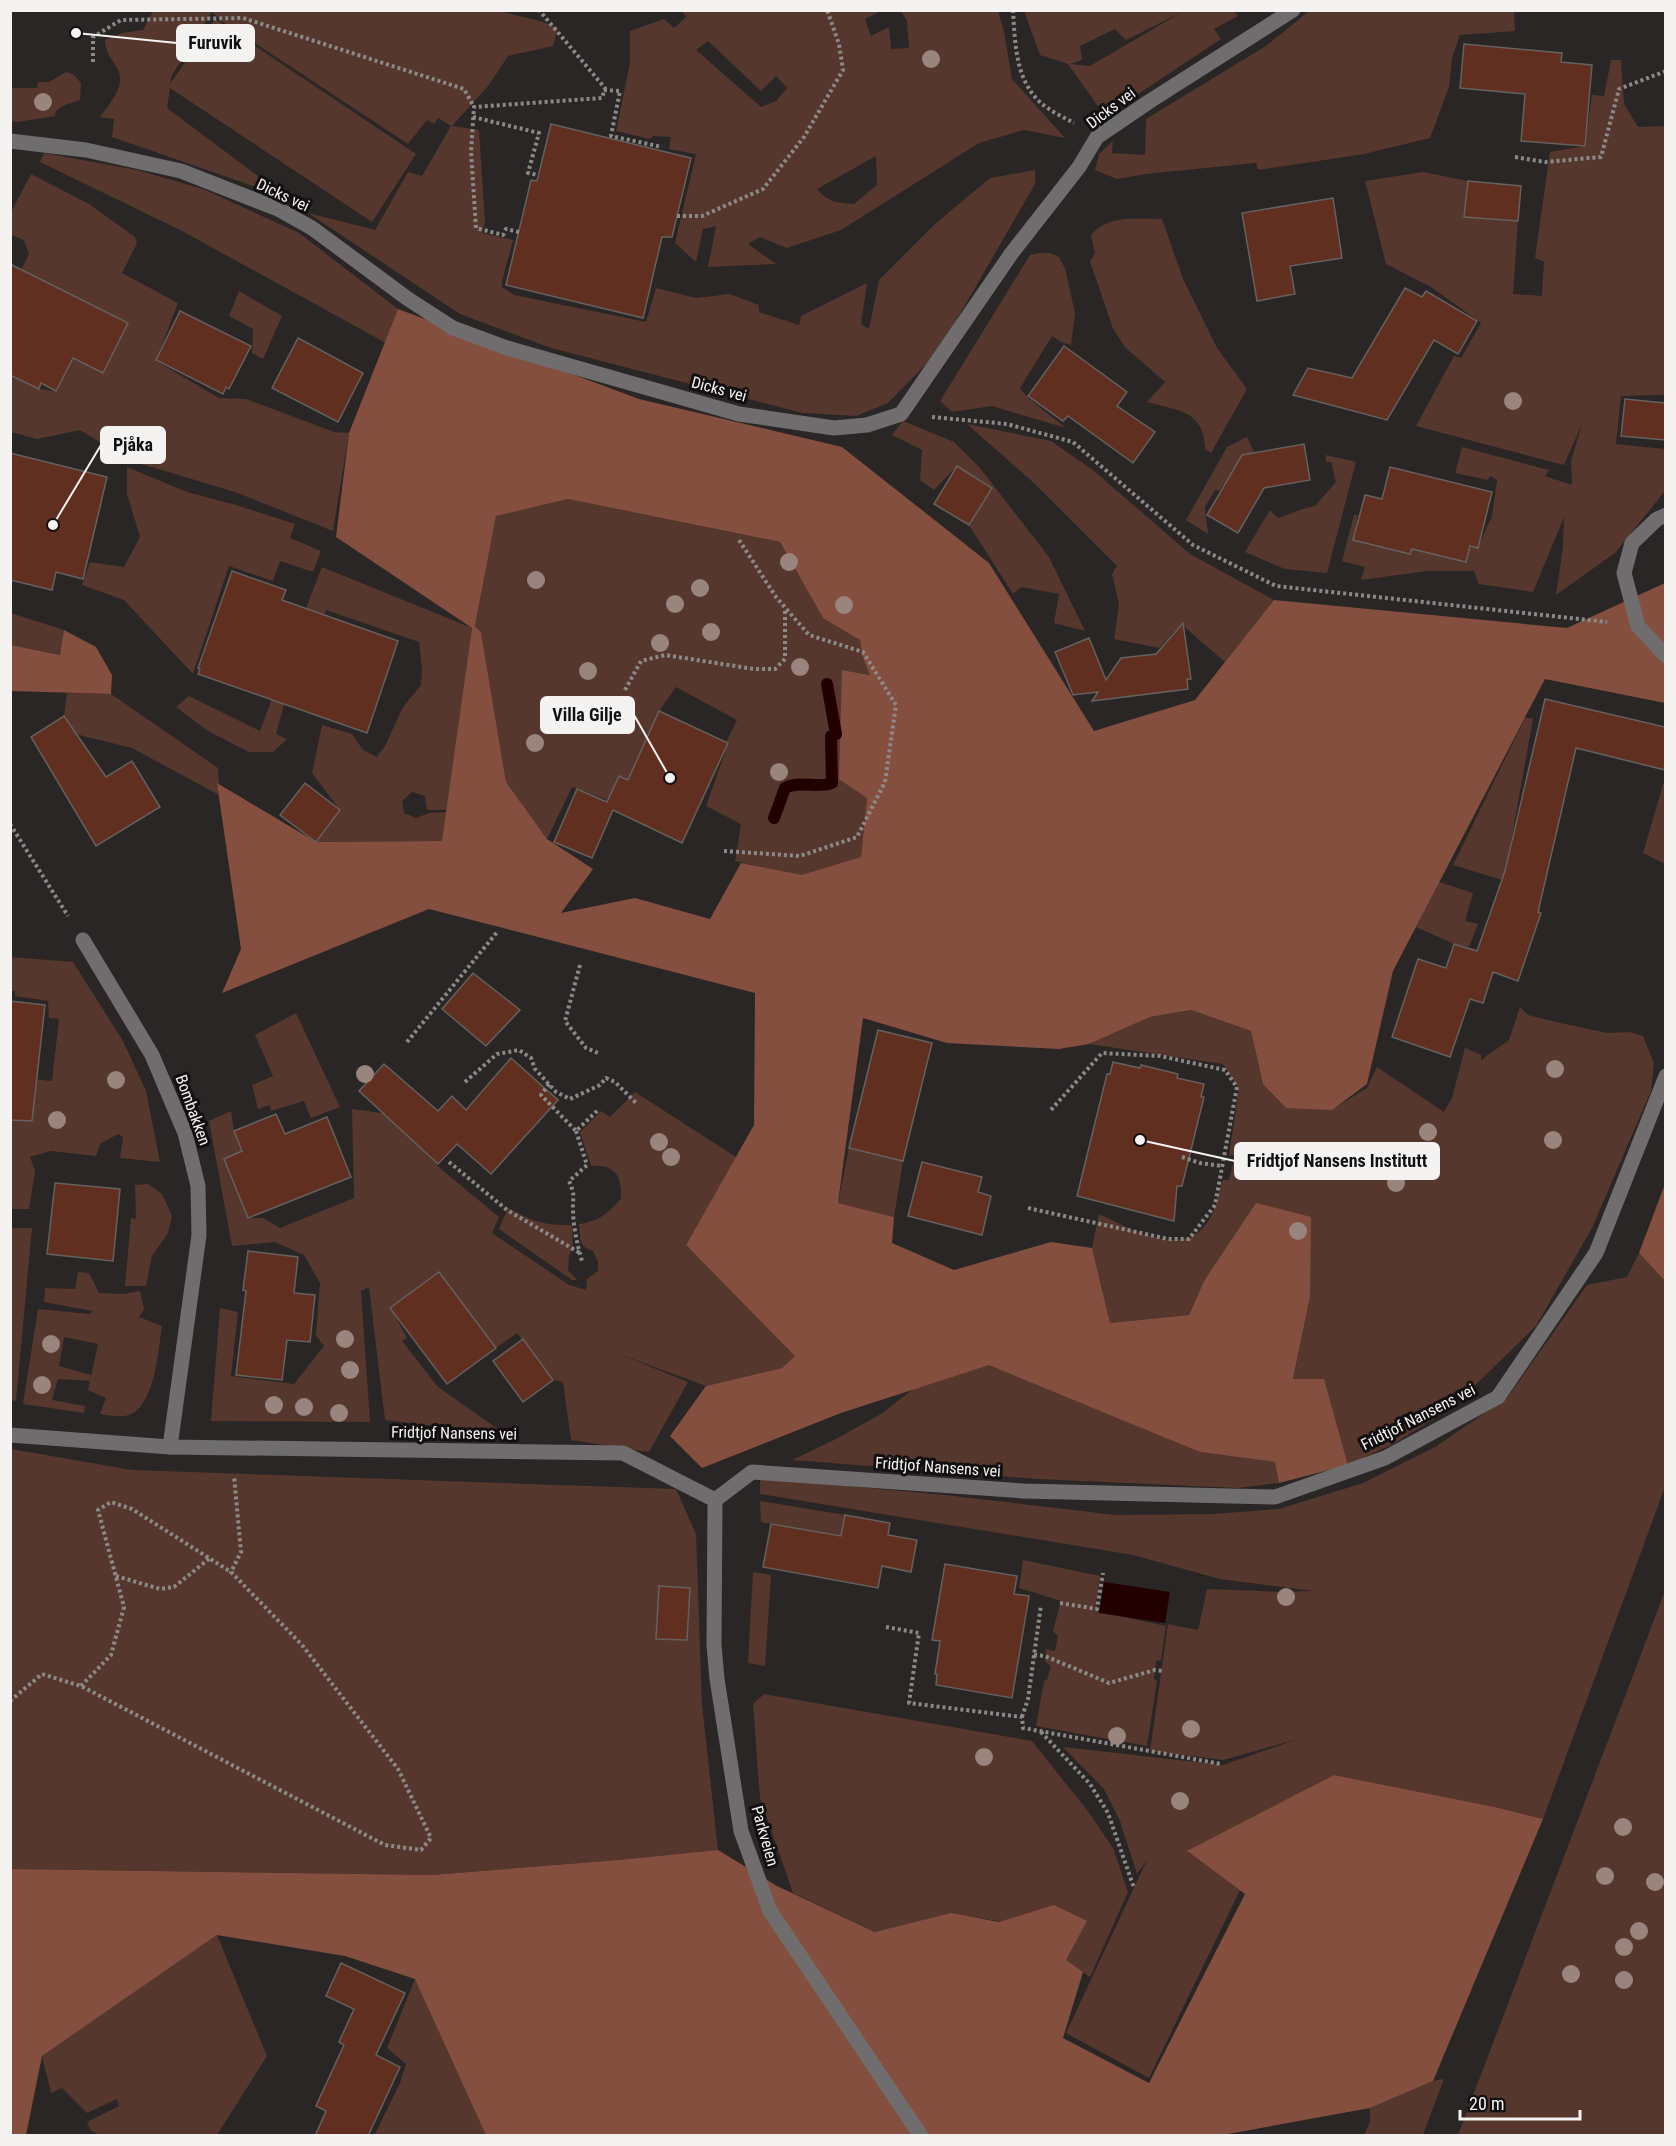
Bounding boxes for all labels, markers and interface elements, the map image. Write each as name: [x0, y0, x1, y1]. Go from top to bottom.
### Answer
callout: Furuvik: [177, 25, 254, 61]
text: Furuvik: [188, 32, 242, 53]
street label: Dicks vei: [1083, 83, 1139, 133]
street label: Dicks vei: [253, 174, 313, 216]
street label: Dicks vei: [689, 373, 749, 405]
callout: Pjåka: [101, 427, 165, 463]
text: Pjåka: [113, 434, 153, 455]
callout: Villa Gilje: [541, 697, 634, 733]
text: Villa Gilje: [552, 704, 622, 725]
street label: Bombakken: [171, 1072, 215, 1148]
callout: Fridtjof Nansens Institutt: [1235, 1143, 1439, 1179]
text: Fridtjof Nansens Institutt: [1247, 1150, 1428, 1171]
street label: Fridtjof Nansens vei: [1358, 1380, 1478, 1454]
street label: Fridtjof Nansens vei: [391, 1422, 517, 1444]
street label: Fridtjof Nansens vei: [875, 1453, 1001, 1481]
street label: Parkveien: [747, 1804, 783, 1868]
scale bar: [1460, 2083, 1580, 2121]
text: 20 m: [1469, 2093, 1504, 2114]

